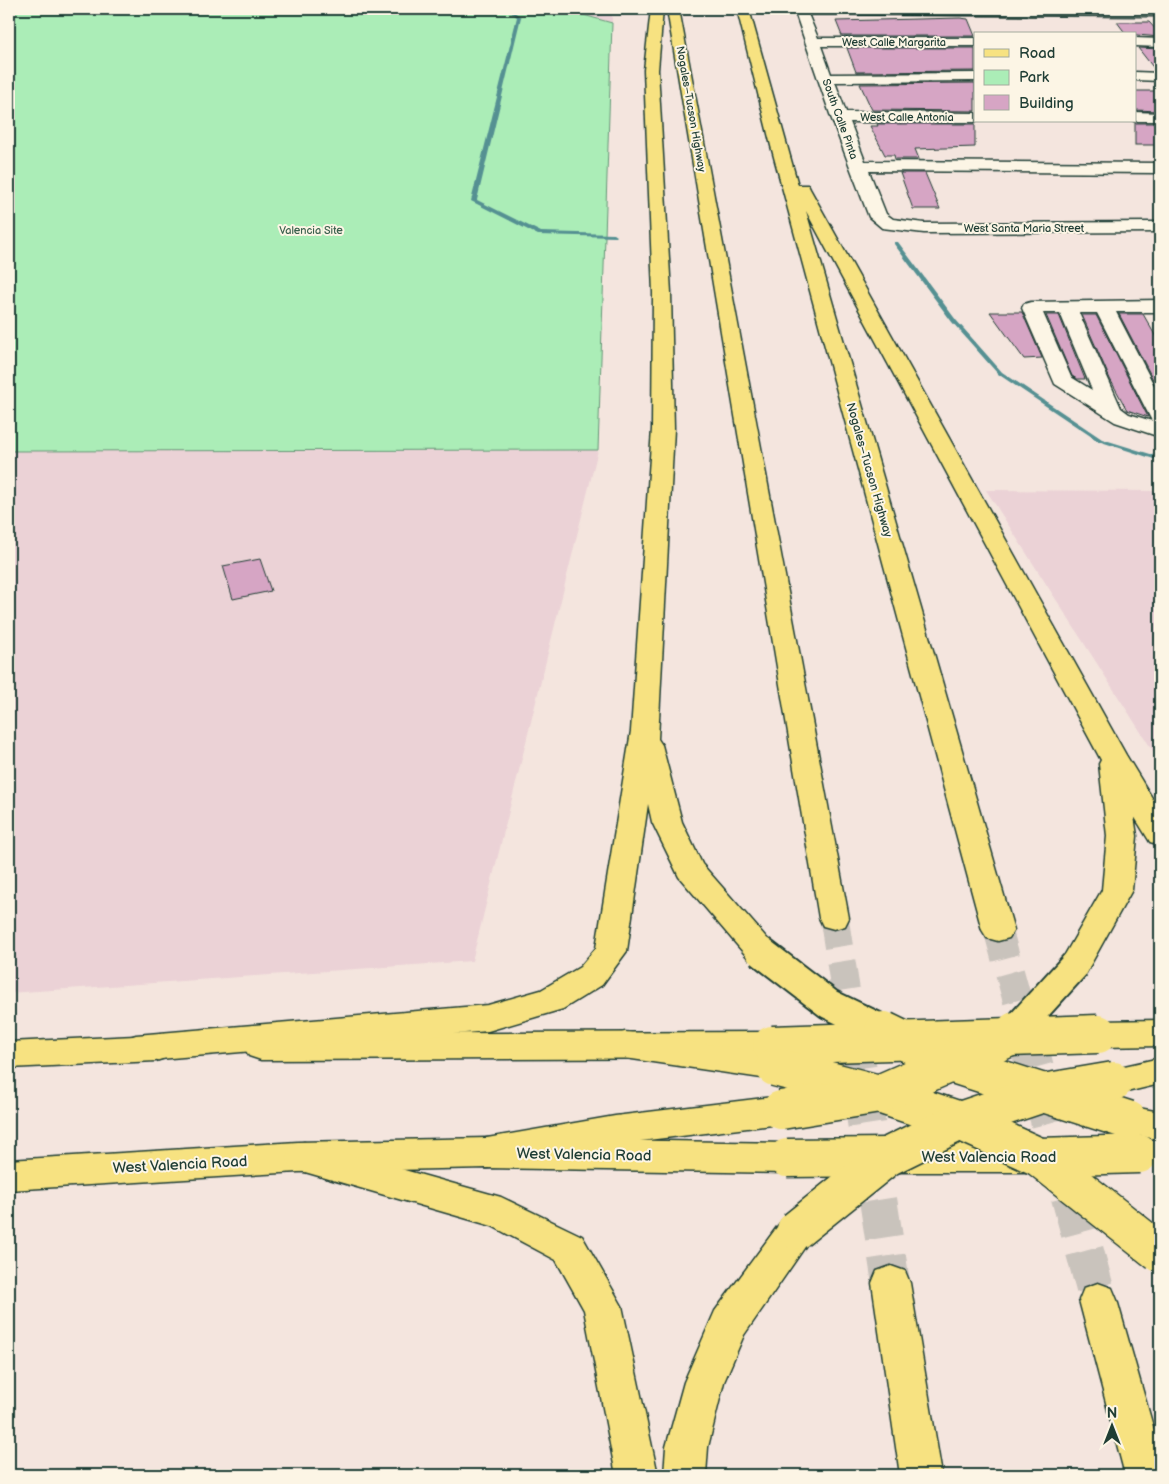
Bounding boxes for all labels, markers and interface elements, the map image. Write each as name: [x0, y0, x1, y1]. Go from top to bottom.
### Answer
legend: [974, 32, 1136, 122]
street label: West Calle Margarita: [842, 36, 946, 49]
text: Road: [1019, 44, 1055, 63]
street label: Nogales–Tucson Highway: [673, 45, 709, 173]
text: Park: [1019, 68, 1050, 87]
street label: South Calle Pinta: [819, 77, 861, 161]
text: Building: [1019, 94, 1074, 113]
street label: West Calle Antonia: [860, 111, 954, 124]
street label: West Santa Maria Street: [964, 222, 1085, 235]
park label: Valencia Site: [279, 224, 343, 237]
street label: Nogales–Tucson Highway: [843, 401, 896, 540]
street label: West Valencia Road: [516, 1144, 652, 1166]
street label: West Valencia Road: [922, 1148, 1056, 1167]
street label: West Valencia Road: [112, 1152, 248, 1178]
north arrow: [1086, 1402, 1136, 1452]
text: N: [1107, 1405, 1117, 1422]

